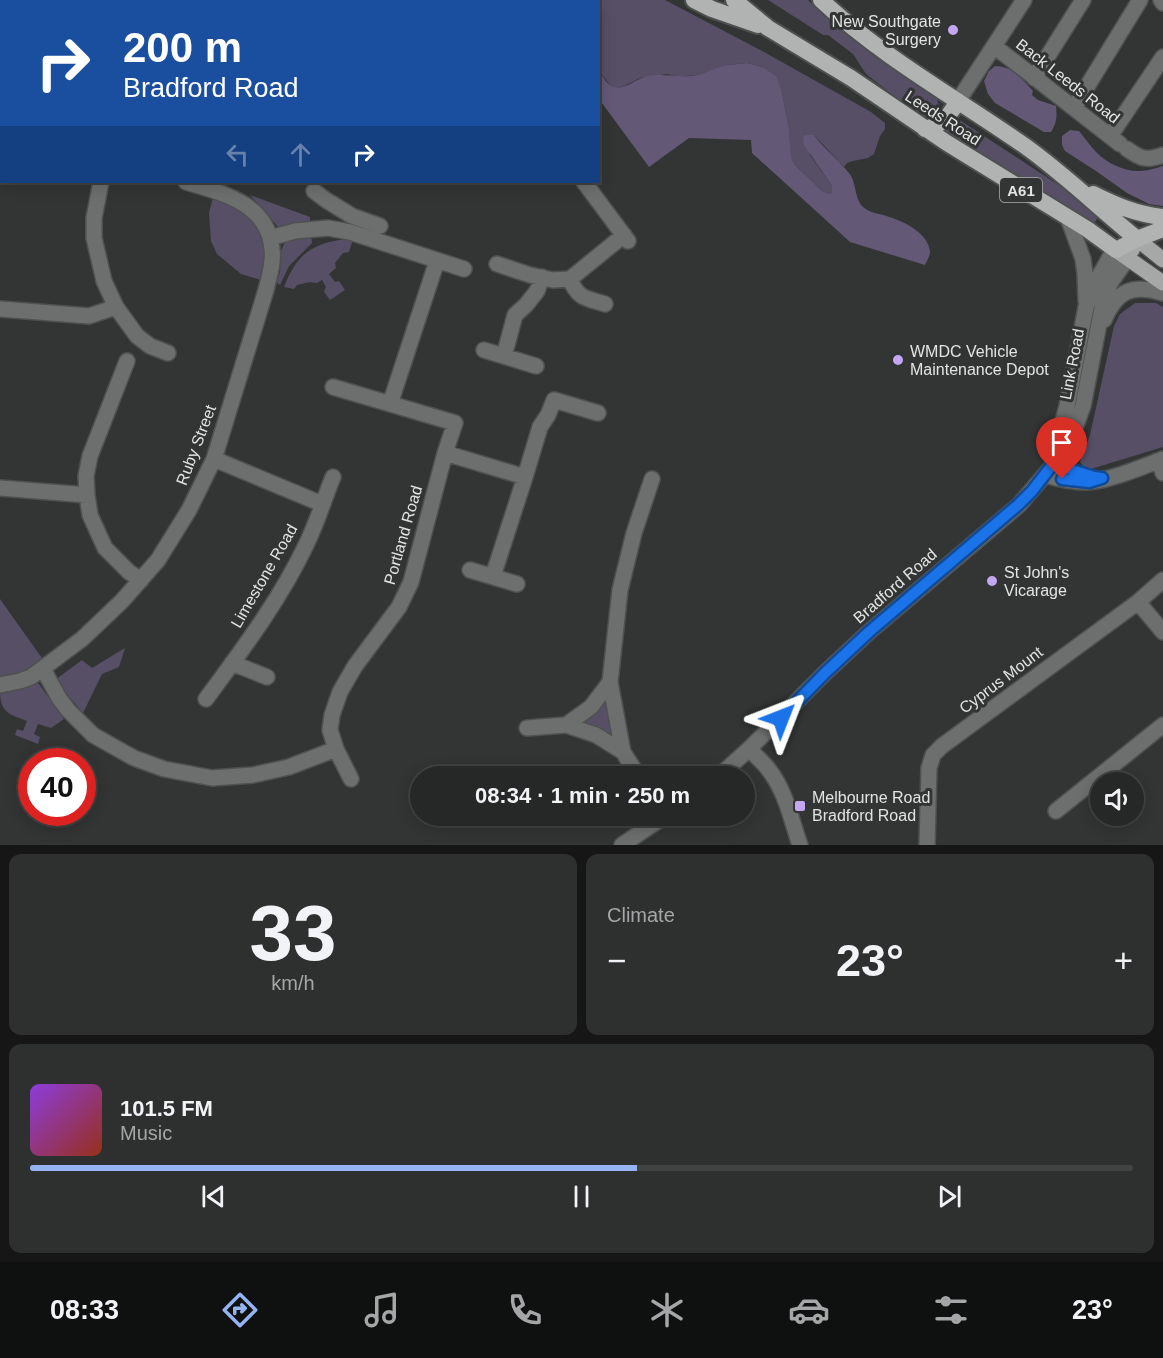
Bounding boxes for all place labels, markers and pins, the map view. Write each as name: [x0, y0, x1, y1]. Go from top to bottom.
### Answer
place label: New Southgate Surgery: [832, 13, 941, 48]
marker: New Southgate Surgery: [946, 23, 960, 37]
place label: WMDC Vehicle Maintenance Depot: [910, 343, 1049, 378]
marker: WMDC Vehicle Maintenance Depot: [891, 353, 905, 367]
pin: [1036, 417, 1087, 479]
place label: St John's Vicarage: [1004, 564, 1069, 599]
marker: St John's Vicarage: [985, 574, 999, 588]
place label: Melbourne Road Bradford Road: [812, 789, 930, 824]
marker: Melbourne Road Bradford Road: [793, 799, 807, 813]

